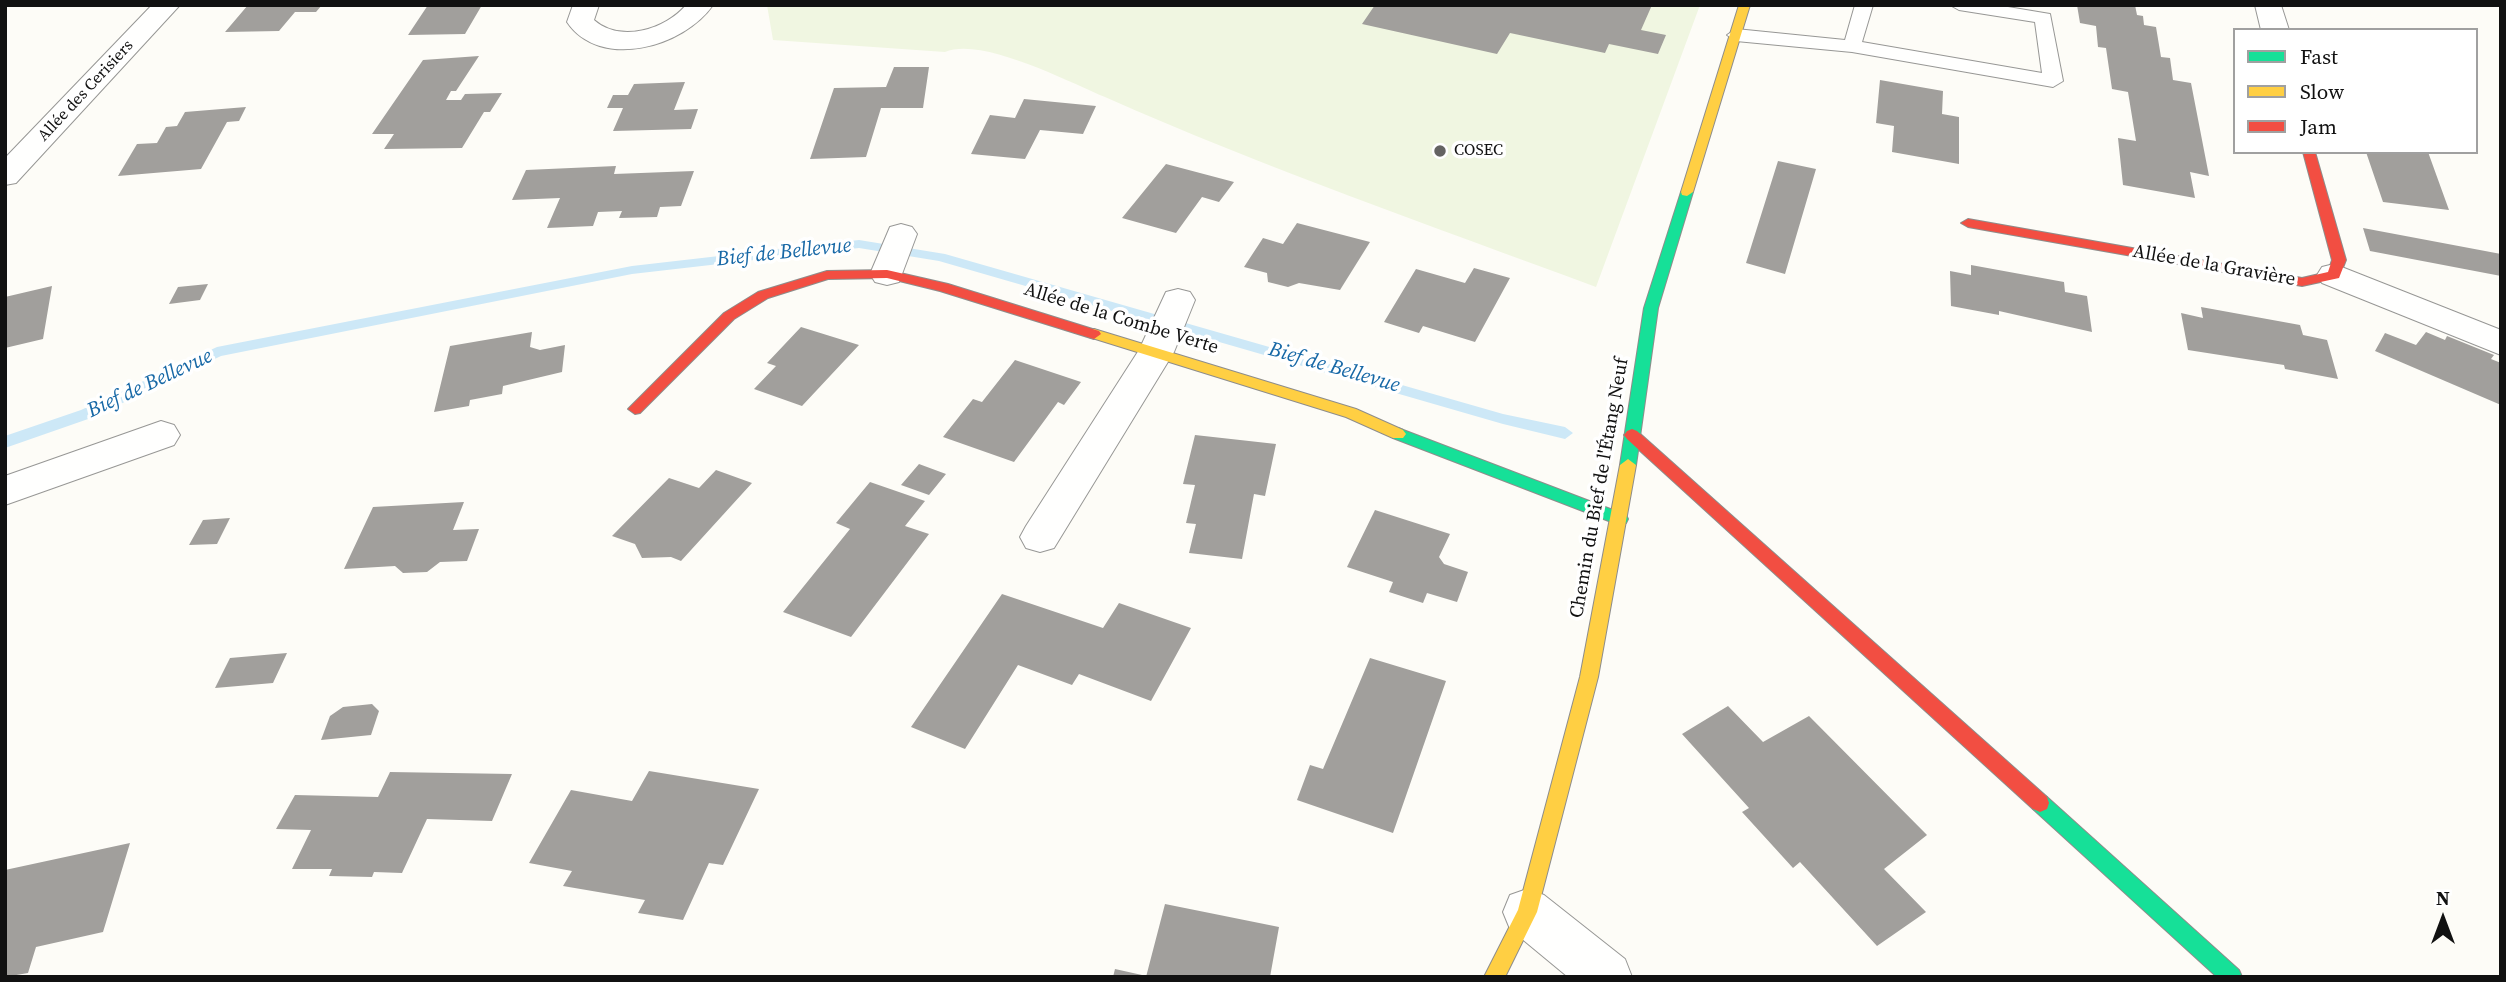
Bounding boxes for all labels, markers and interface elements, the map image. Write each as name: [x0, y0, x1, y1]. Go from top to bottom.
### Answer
legend: [2233, 28, 2478, 154]
street label: Allée des Cerisiers: [34, 36, 138, 146]
text: Fast: [2300, 42, 2338, 71]
text: Slow: [2300, 77, 2344, 106]
text: Jam: [2300, 112, 2337, 141]
place label: COSEC: [1454, 141, 1503, 161]
marker: COSEC: [1432, 143, 1448, 159]
water label: Bief de Bellevue: [715, 233, 853, 273]
street label: Allée de la Gravière: [2131, 240, 2297, 292]
street label: Allée de la Combe Verte: [1021, 279, 1221, 359]
water label: Bief de Bellevue: [1266, 337, 1402, 399]
water label: Bief de Bellevue: [83, 344, 217, 424]
street label: Chemin du Bief de l'Étang Neuf: [1566, 356, 1634, 620]
north arrow: [2408, 884, 2478, 954]
text: N: [2436, 885, 2450, 911]

